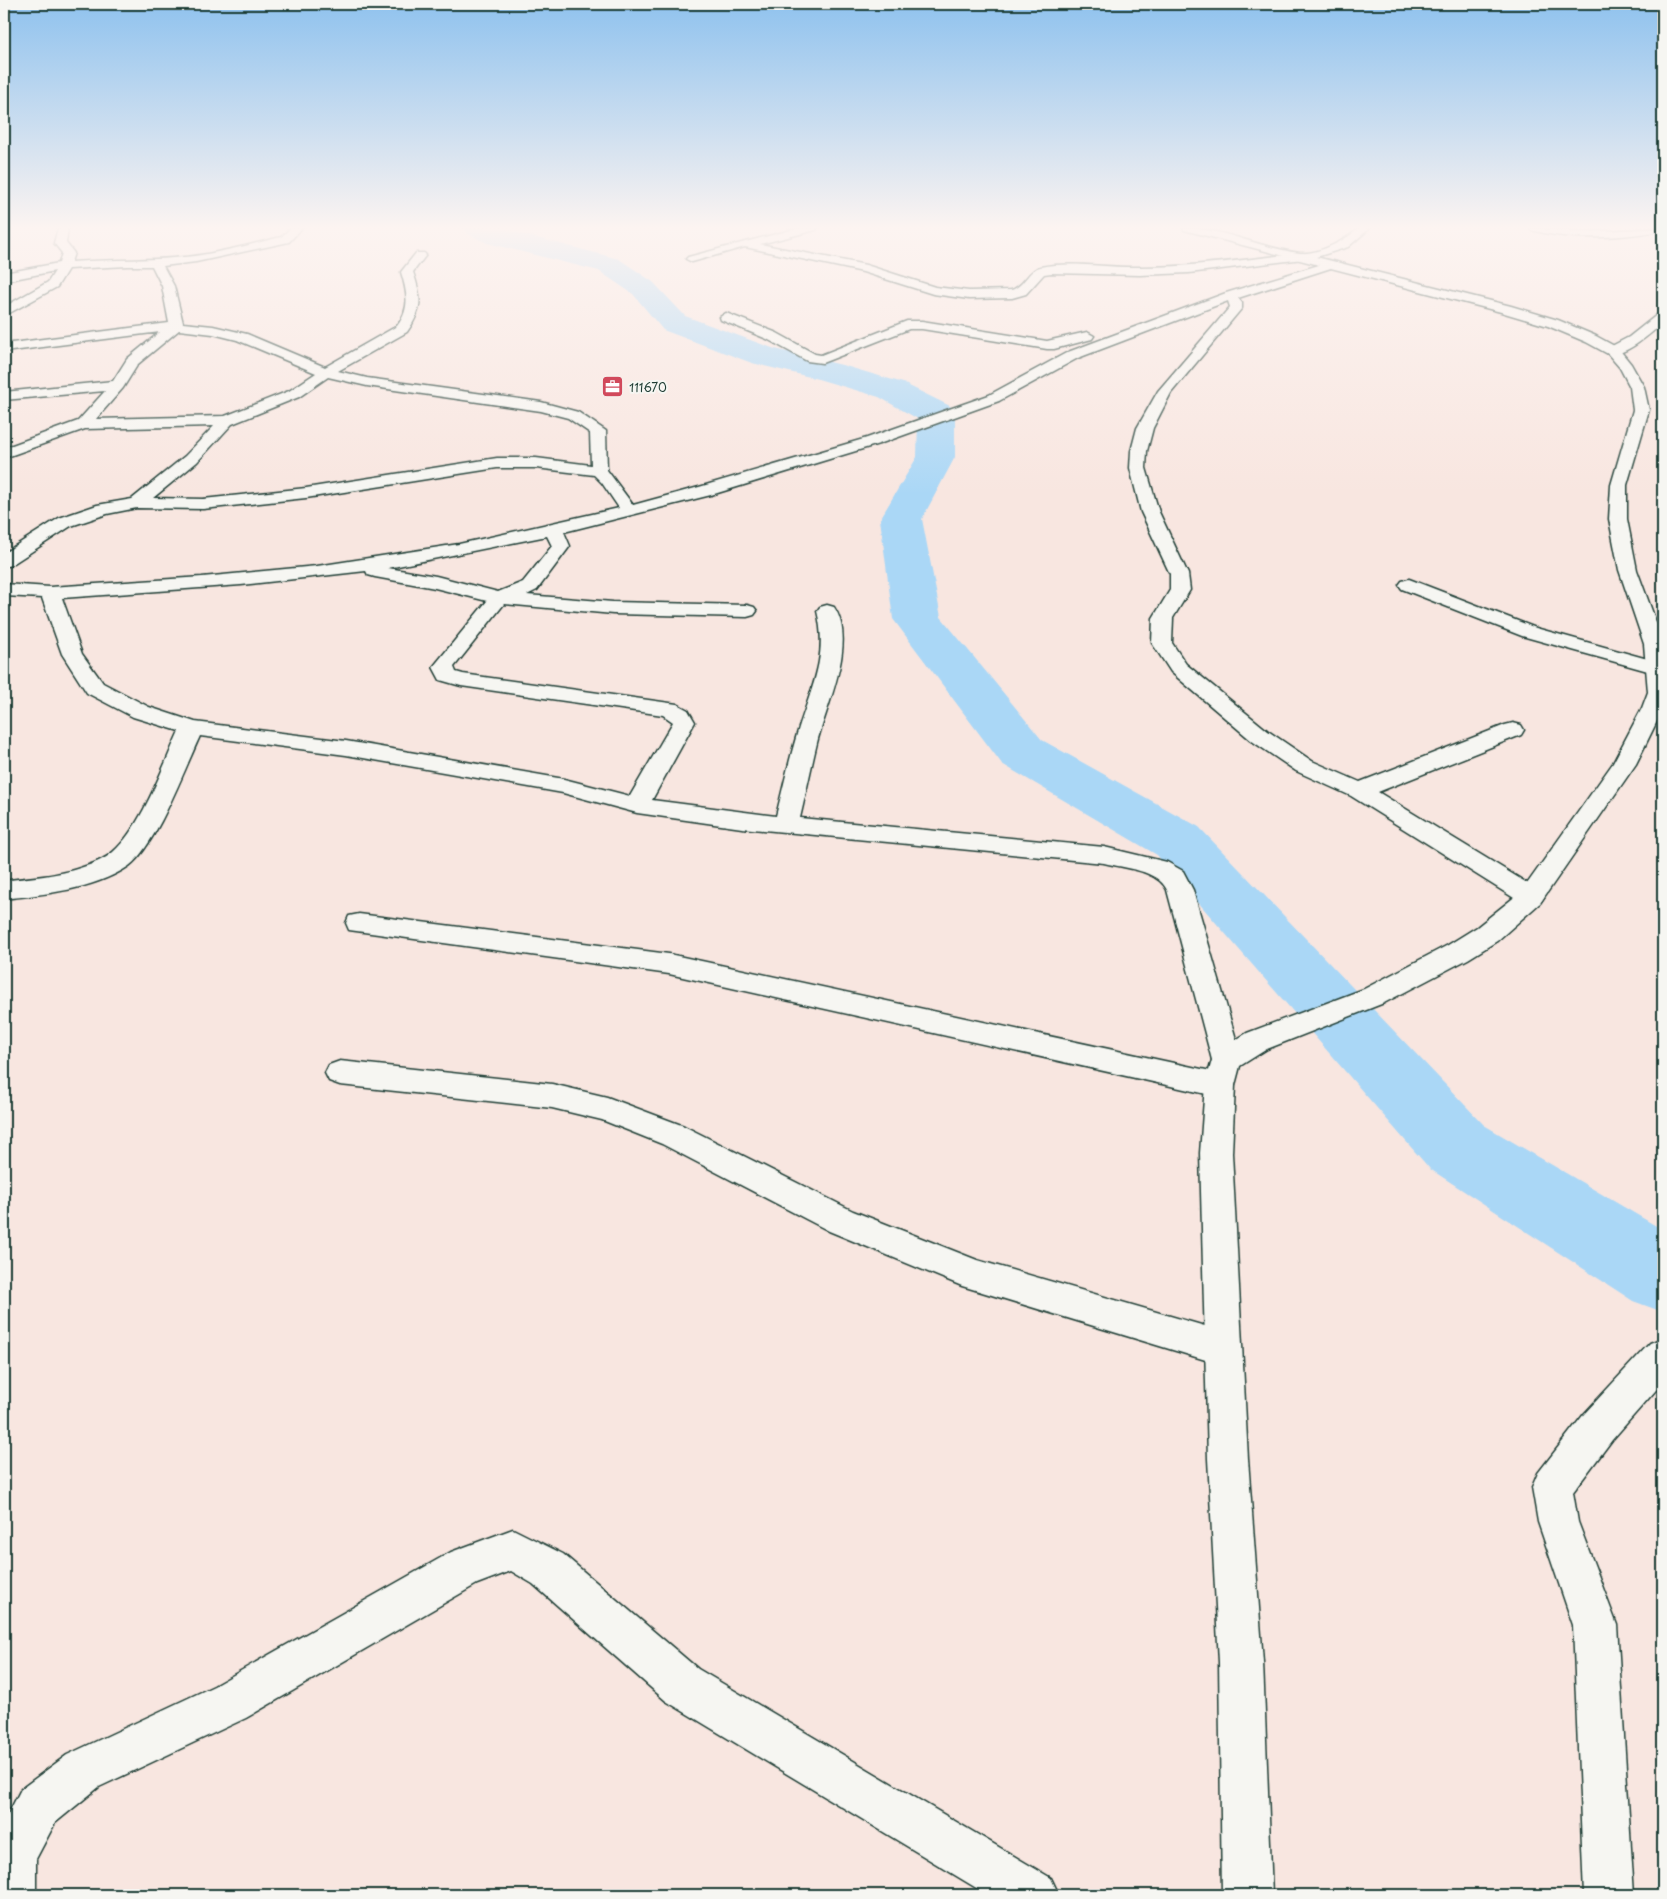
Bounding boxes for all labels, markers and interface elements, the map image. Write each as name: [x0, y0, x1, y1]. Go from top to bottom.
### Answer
office icon: 111670: [601, 375, 625, 399]
place label: 111670: [629, 378, 667, 396]

